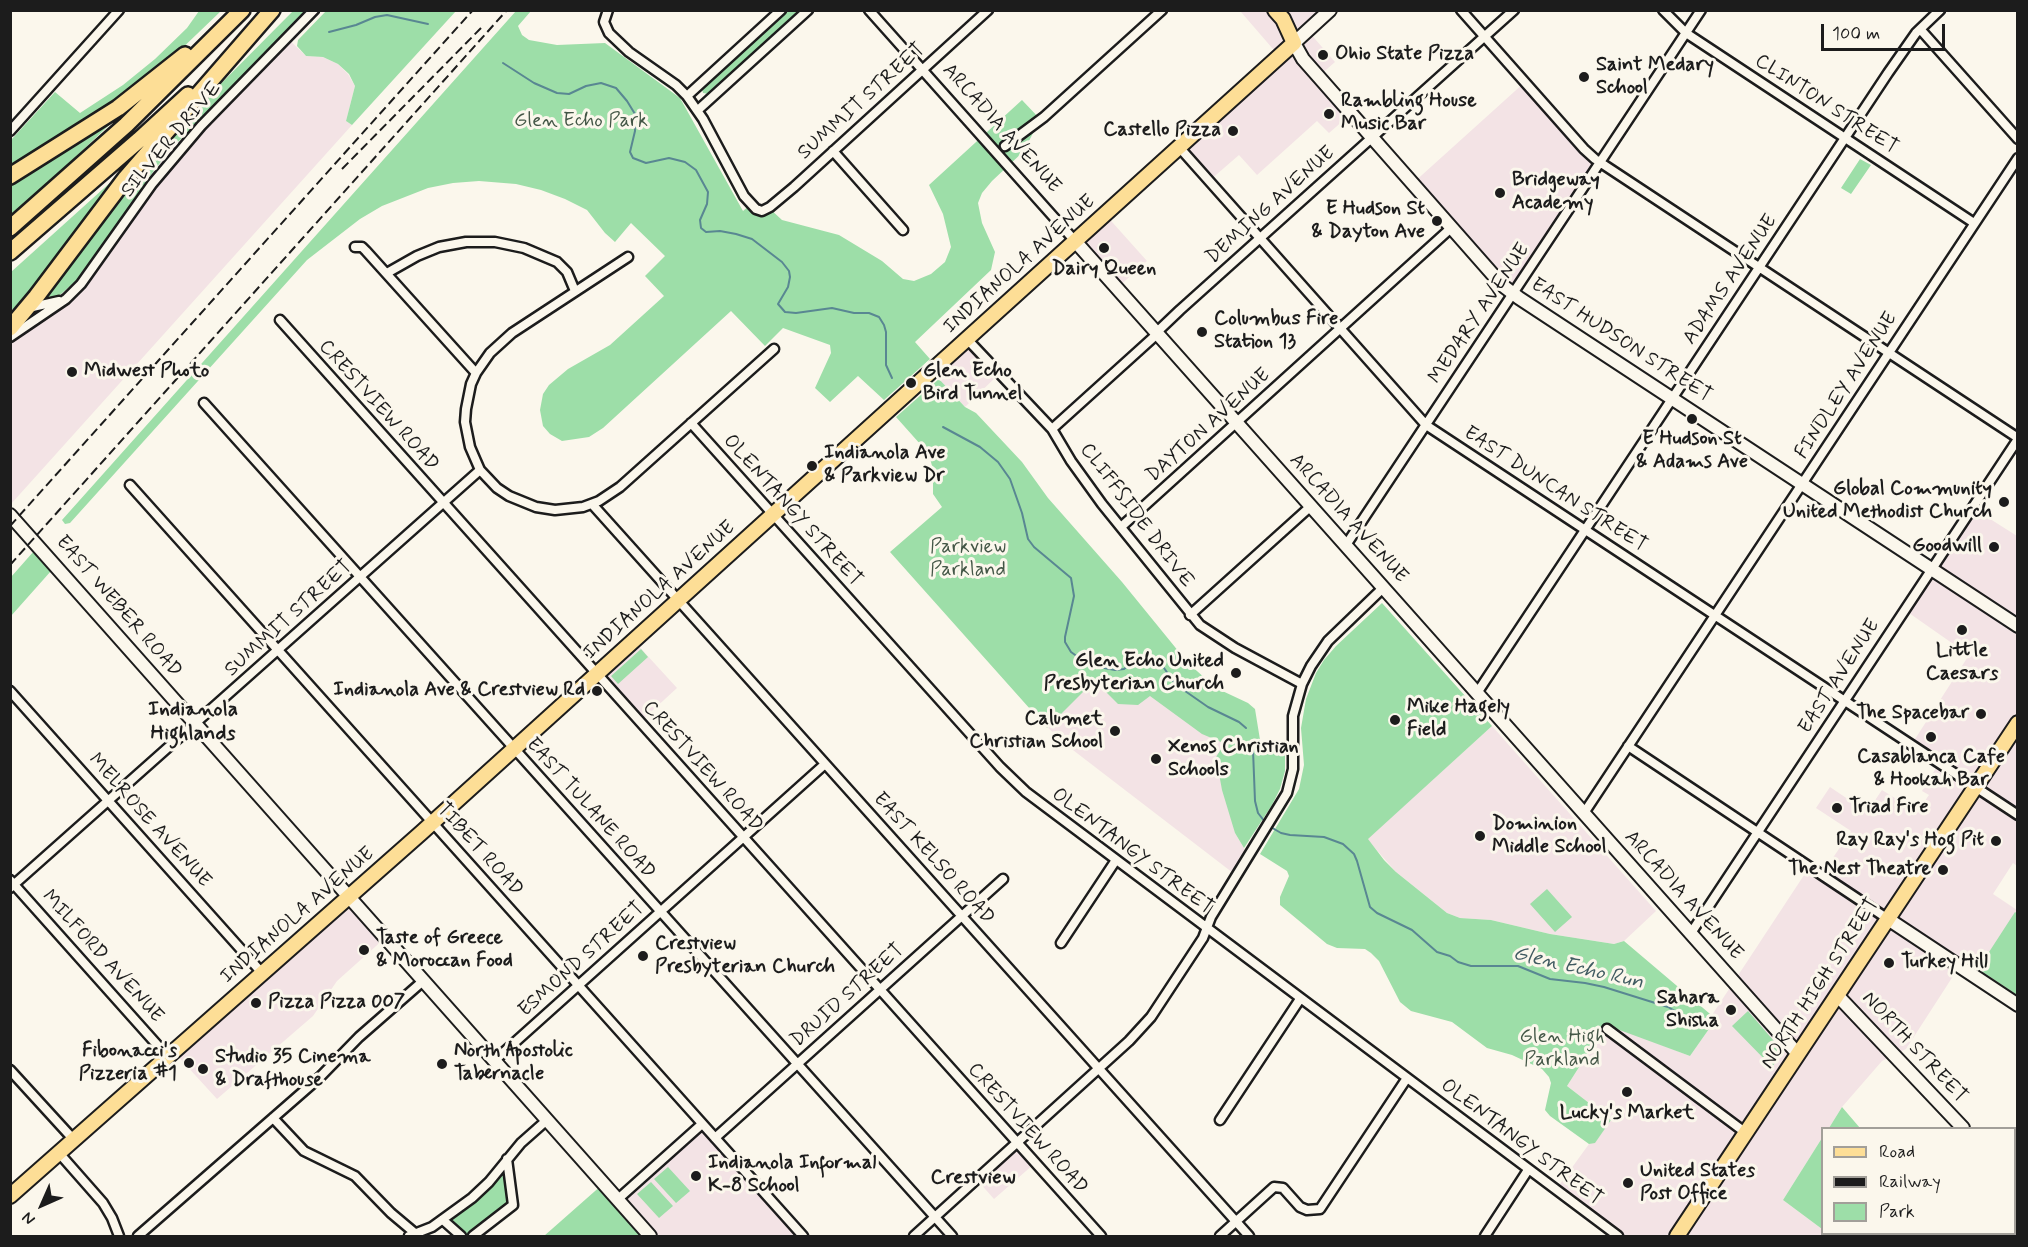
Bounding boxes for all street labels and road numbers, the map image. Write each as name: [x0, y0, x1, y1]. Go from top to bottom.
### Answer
street label: SUMMIT STREET: [793, 39, 931, 165]
street label: CLINTON STREET: [1750, 50, 1902, 160]
street label: ARCADIA AVENUE: [937, 59, 1065, 199]
street label: SILVER DRIVE: [117, 77, 227, 203]
street label: DEMING AVENUE: [1202, 142, 1340, 270]
street label: INDIANOLA AVENUE: [939, 190, 1101, 340]
street label: ADAMS AVENUE: [1679, 210, 1783, 350]
street label: MEDARY AVENUE: [1424, 239, 1536, 389]
street label: EAST HUDSON STREET: [1526, 273, 1716, 409]
street label: FINDLEY AVENUE: [1791, 308, 1903, 464]
street label: CRESTVIEW ROAD: [313, 335, 443, 477]
street label: DAYTON AVENUE: [1142, 364, 1276, 488]
street label: EAST DUNCAN STREET: [1459, 422, 1651, 558]
street label: OLENTANGY STREET: [717, 430, 867, 592]
street label: CLIFFSIDE DRIVE: [1074, 439, 1198, 593]
street label: ARCADIA AVENUE: [1284, 449, 1412, 589]
street label: INDIANOLA AVENUE: [579, 516, 741, 666]
street label: EAST WEBER ROAD: [50, 531, 186, 683]
street label: SUMMIT STREET: [220, 556, 358, 682]
street label: EAST AVENUE: [1794, 615, 1886, 739]
street label: CRESTVIEW ROAD: [637, 696, 767, 838]
street label: EAST TULANE ROAD: [520, 733, 660, 885]
street label: MELROSE AVENUE: [82, 749, 216, 893]
street label: OLENTANGY STREET: [1046, 783, 1218, 921]
street label: EAST KELSO ROAD: [867, 788, 999, 930]
street label: TIBET ROAD: [431, 798, 527, 902]
street label: ARCADIA AVENUE: [1619, 826, 1747, 966]
street label: INDIANOLA AVENUE: [216, 843, 380, 989]
street label: MILFORD AVENUE: [36, 886, 168, 1028]
street label: NORTH HIGH STREET: [1757, 894, 1885, 1074]
street label: ESMOND STREET: [514, 897, 650, 1023]
street label: DRUID STREET: [786, 939, 910, 1053]
street label: NORTH STREET: [1856, 987, 1972, 1109]
street label: CRESTVIEW ROAD: [962, 1058, 1092, 1200]
street label: OLENTANGY STREET: [1435, 1074, 1607, 1212]

